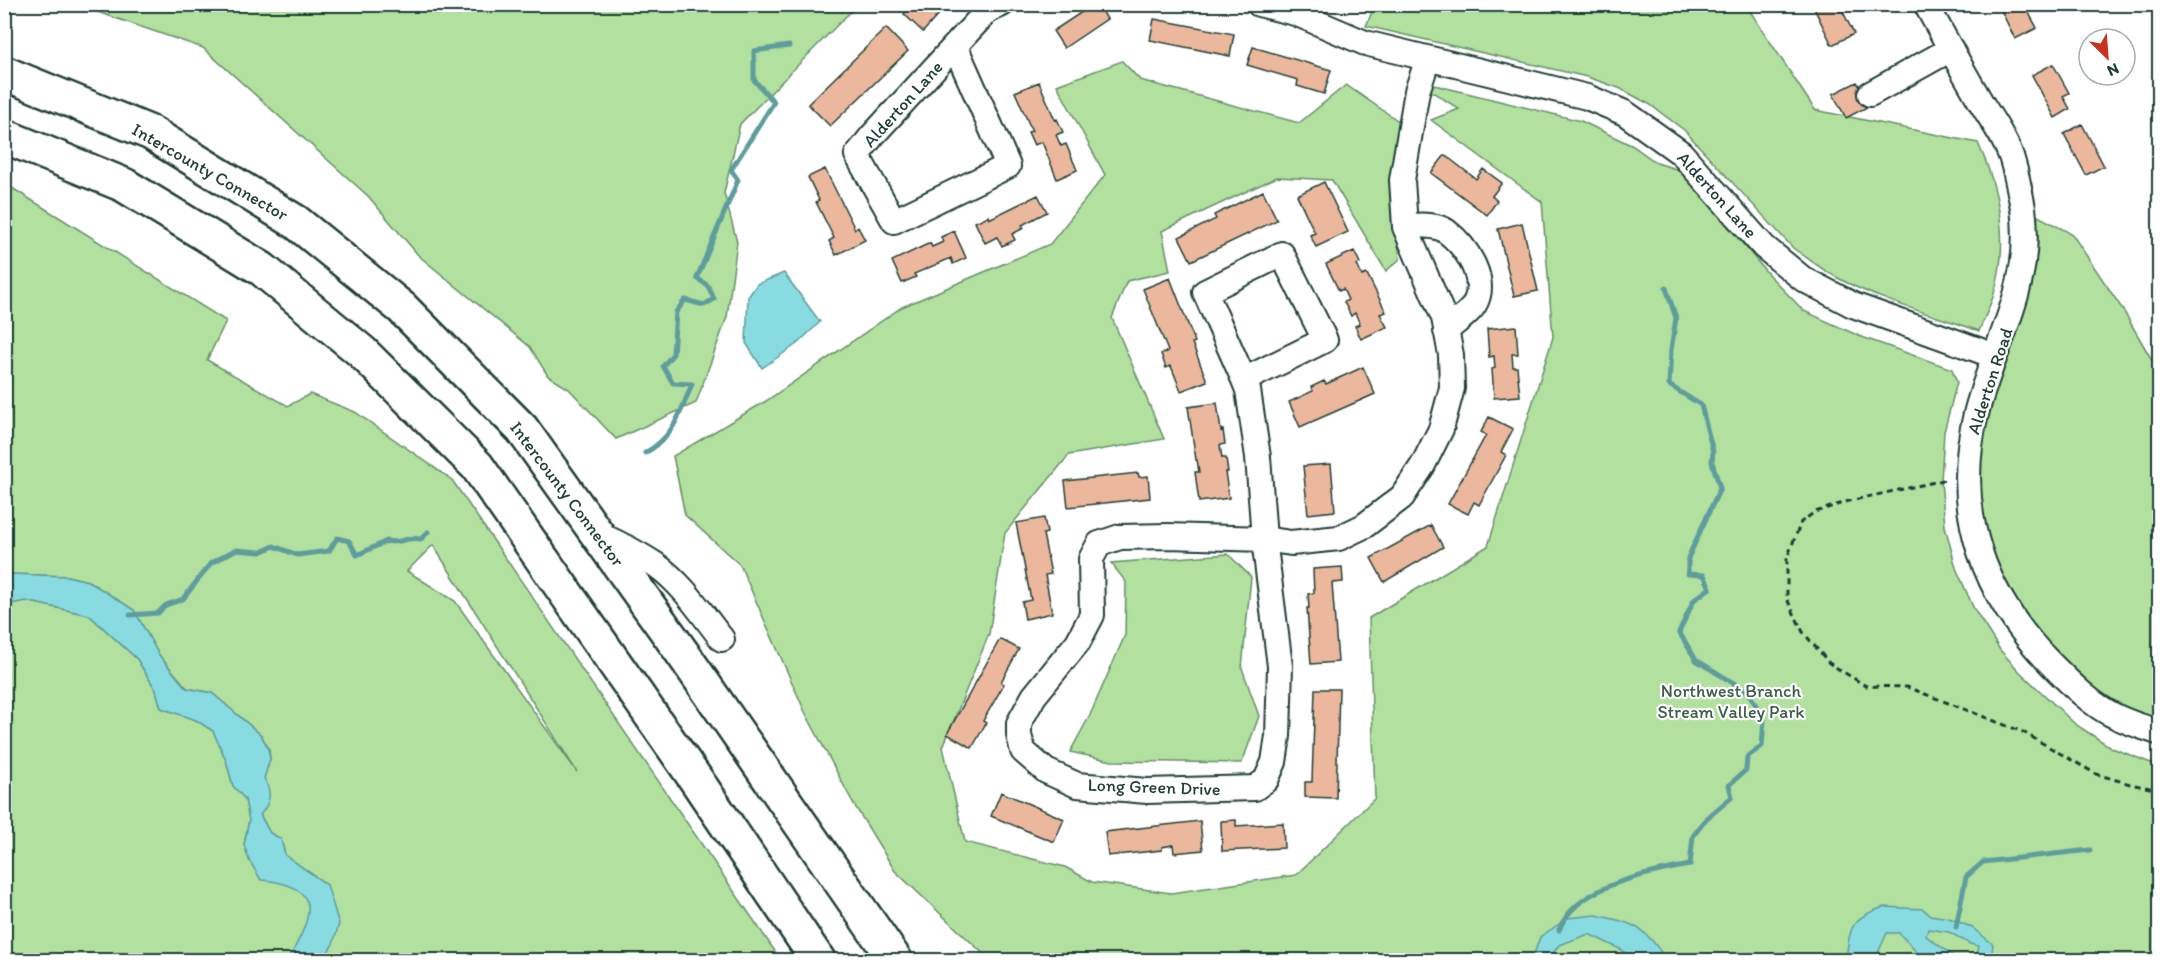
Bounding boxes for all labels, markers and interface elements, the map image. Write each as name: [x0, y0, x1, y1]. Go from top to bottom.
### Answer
north arrow: [2077, 27, 2137, 87]
street label: Alderton Lane: [858, 56, 948, 152]
text: N: [2104, 59, 2122, 81]
street label: Intercounty Connector: [128, 118, 293, 226]
street label: Alderton Lane: [1672, 147, 1762, 243]
street label: Alderton Road: [1962, 325, 2018, 437]
street label: Intercounty Connector: [505, 417, 629, 572]
park label: Northwest Branch Stream Valley Park: [1657, 680, 1805, 723]
street label: Long Green Drive: [1087, 774, 1221, 800]

